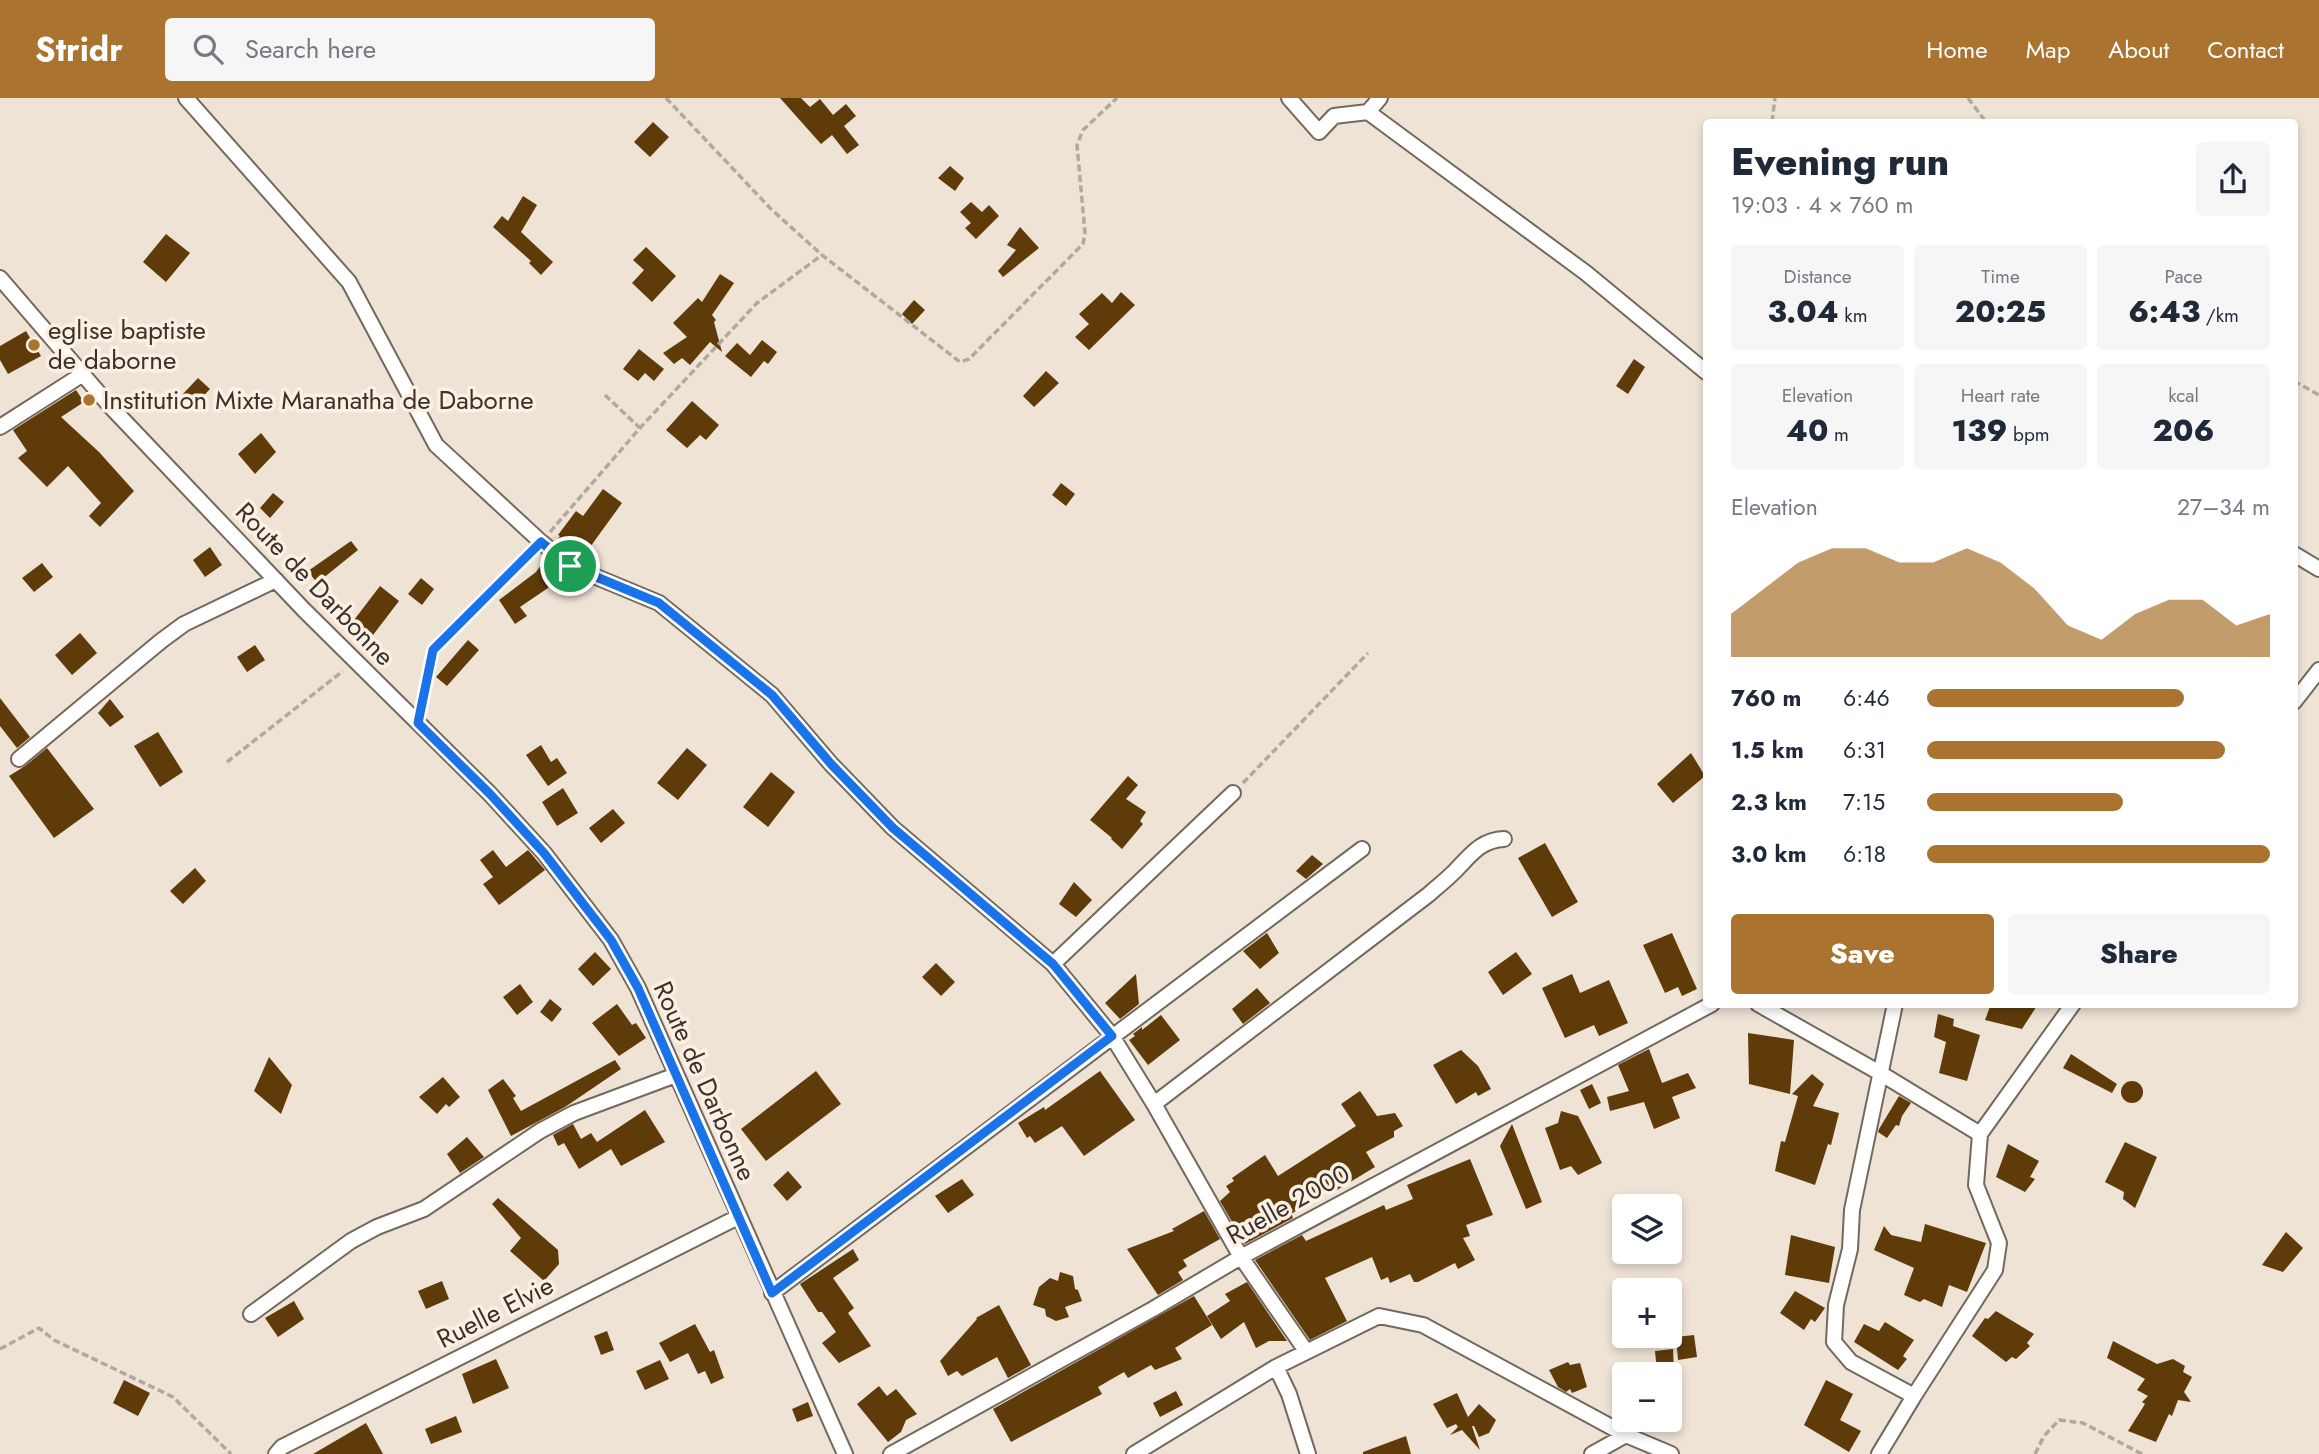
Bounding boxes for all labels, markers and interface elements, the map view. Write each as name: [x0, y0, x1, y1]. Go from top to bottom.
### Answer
search box: [165, 18, 655, 81]
text: Stridr: [35, 26, 123, 73]
icon: search: [189, 30, 227, 68]
text: Search here: [245, 30, 376, 68]
text: Home: [1926, 32, 1988, 67]
text: Map: [2026, 32, 2070, 67]
text: About: [2108, 32, 2169, 67]
text: Contact: [2207, 32, 2284, 67]
text: Evening run: [1731, 134, 1949, 189]
button: share: [2196, 142, 2270, 216]
text: 19:03 · 4 × 760 m: [1731, 188, 1913, 222]
text: Distance: [1783, 263, 1852, 290]
text: Time: [1981, 263, 2020, 290]
text: Pace: [2165, 263, 2202, 290]
text: 3.04: [1768, 290, 1839, 333]
text: 20:25: [1955, 290, 2046, 333]
text: 6:43: [2128, 290, 2200, 333]
text: km: [1839, 302, 1868, 329]
text: /km: [2200, 302, 2239, 329]
place label: eglise baptiste de daborne: [48, 311, 206, 379]
marker: eglise baptiste de daborne: [26, 337, 42, 353]
place label: Institution Mixte Maranatha de Daborne: [103, 381, 534, 419]
text: Elevation: [1782, 382, 1853, 409]
text: Heart rate: [1961, 382, 2040, 409]
text: kcal: [2168, 382, 2199, 409]
marker: Institution Mixte Maranatha de Daborne: [81, 392, 97, 408]
text: 40: [1786, 409, 1828, 452]
text: 139: [1951, 409, 2007, 452]
text: 206: [2153, 409, 2214, 452]
text: m: [1828, 421, 1849, 448]
text: bpm: [2007, 421, 2050, 448]
text: Elevation: [1731, 490, 1818, 524]
text: 27–34 m: [2177, 490, 2270, 524]
street label: Route de Darbonne: [227, 494, 403, 674]
pin: [540, 536, 600, 596]
icon: arrive: [551, 547, 589, 585]
text: 760 m: [1731, 681, 1801, 715]
text: 6:46: [1843, 681, 1890, 715]
text: 1.5 km: [1731, 733, 1804, 767]
text: 6:31: [1843, 733, 1886, 767]
text: 2.3 km: [1731, 785, 1807, 819]
text: 7:15: [1843, 785, 1885, 819]
text: 3.0 km: [1731, 837, 1807, 871]
text: 6:18: [1843, 837, 1886, 871]
button: Save: [1731, 914, 1994, 994]
button: Share: [2008, 914, 2270, 994]
street label: Route de Darbonne: [644, 975, 766, 1187]
street label: Ruelle 2000: [1219, 1154, 1357, 1254]
map controls: [1612, 1194, 1682, 1432]
button: layers: [1612, 1194, 1682, 1264]
street label: Ruelle Elvie: [430, 1266, 560, 1358]
button: +: [1612, 1278, 1682, 1348]
button: −: [1612, 1362, 1682, 1432]

